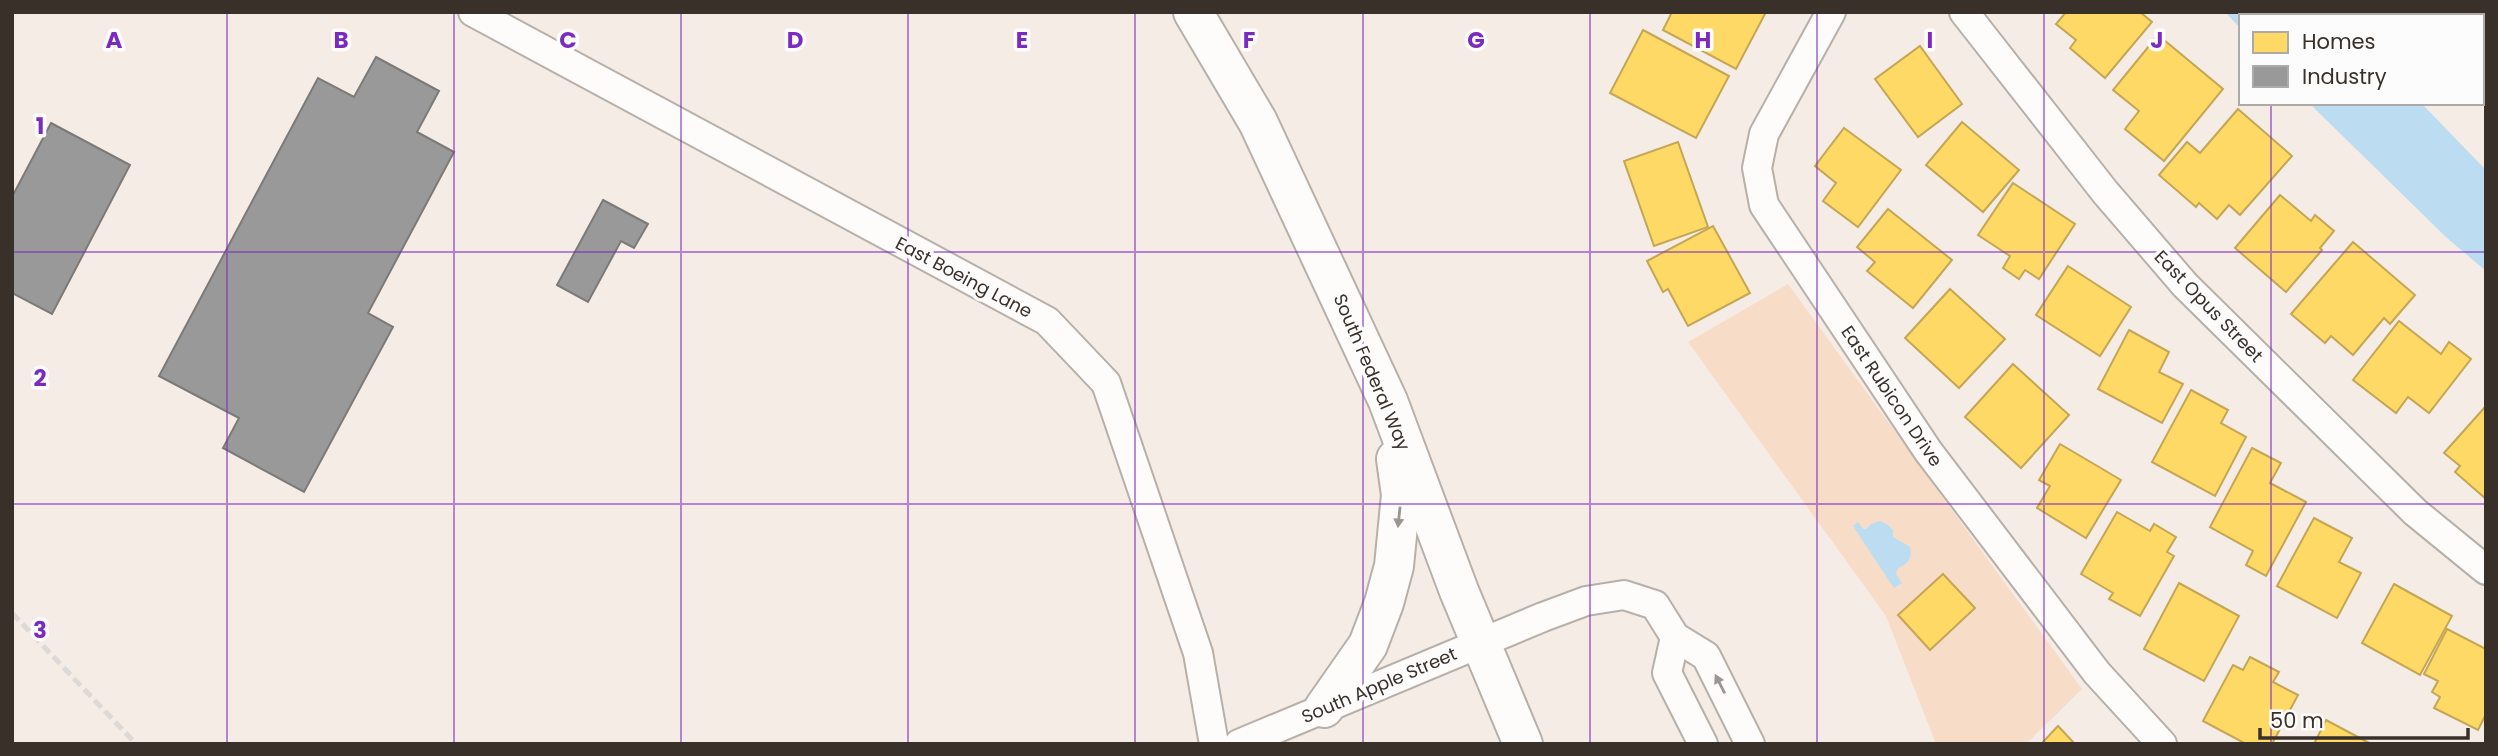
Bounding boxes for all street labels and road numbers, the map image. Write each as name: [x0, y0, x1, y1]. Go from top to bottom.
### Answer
street label: East Boeing Lane: [891, 230, 1037, 324]
street label: East Opus Street: [2149, 244, 2269, 368]
street label: South Federal Way: [1328, 290, 1416, 454]
street label: East Rubicon Drive: [1835, 321, 1949, 471]
street label: South Apple Street: [1298, 641, 1460, 729]

